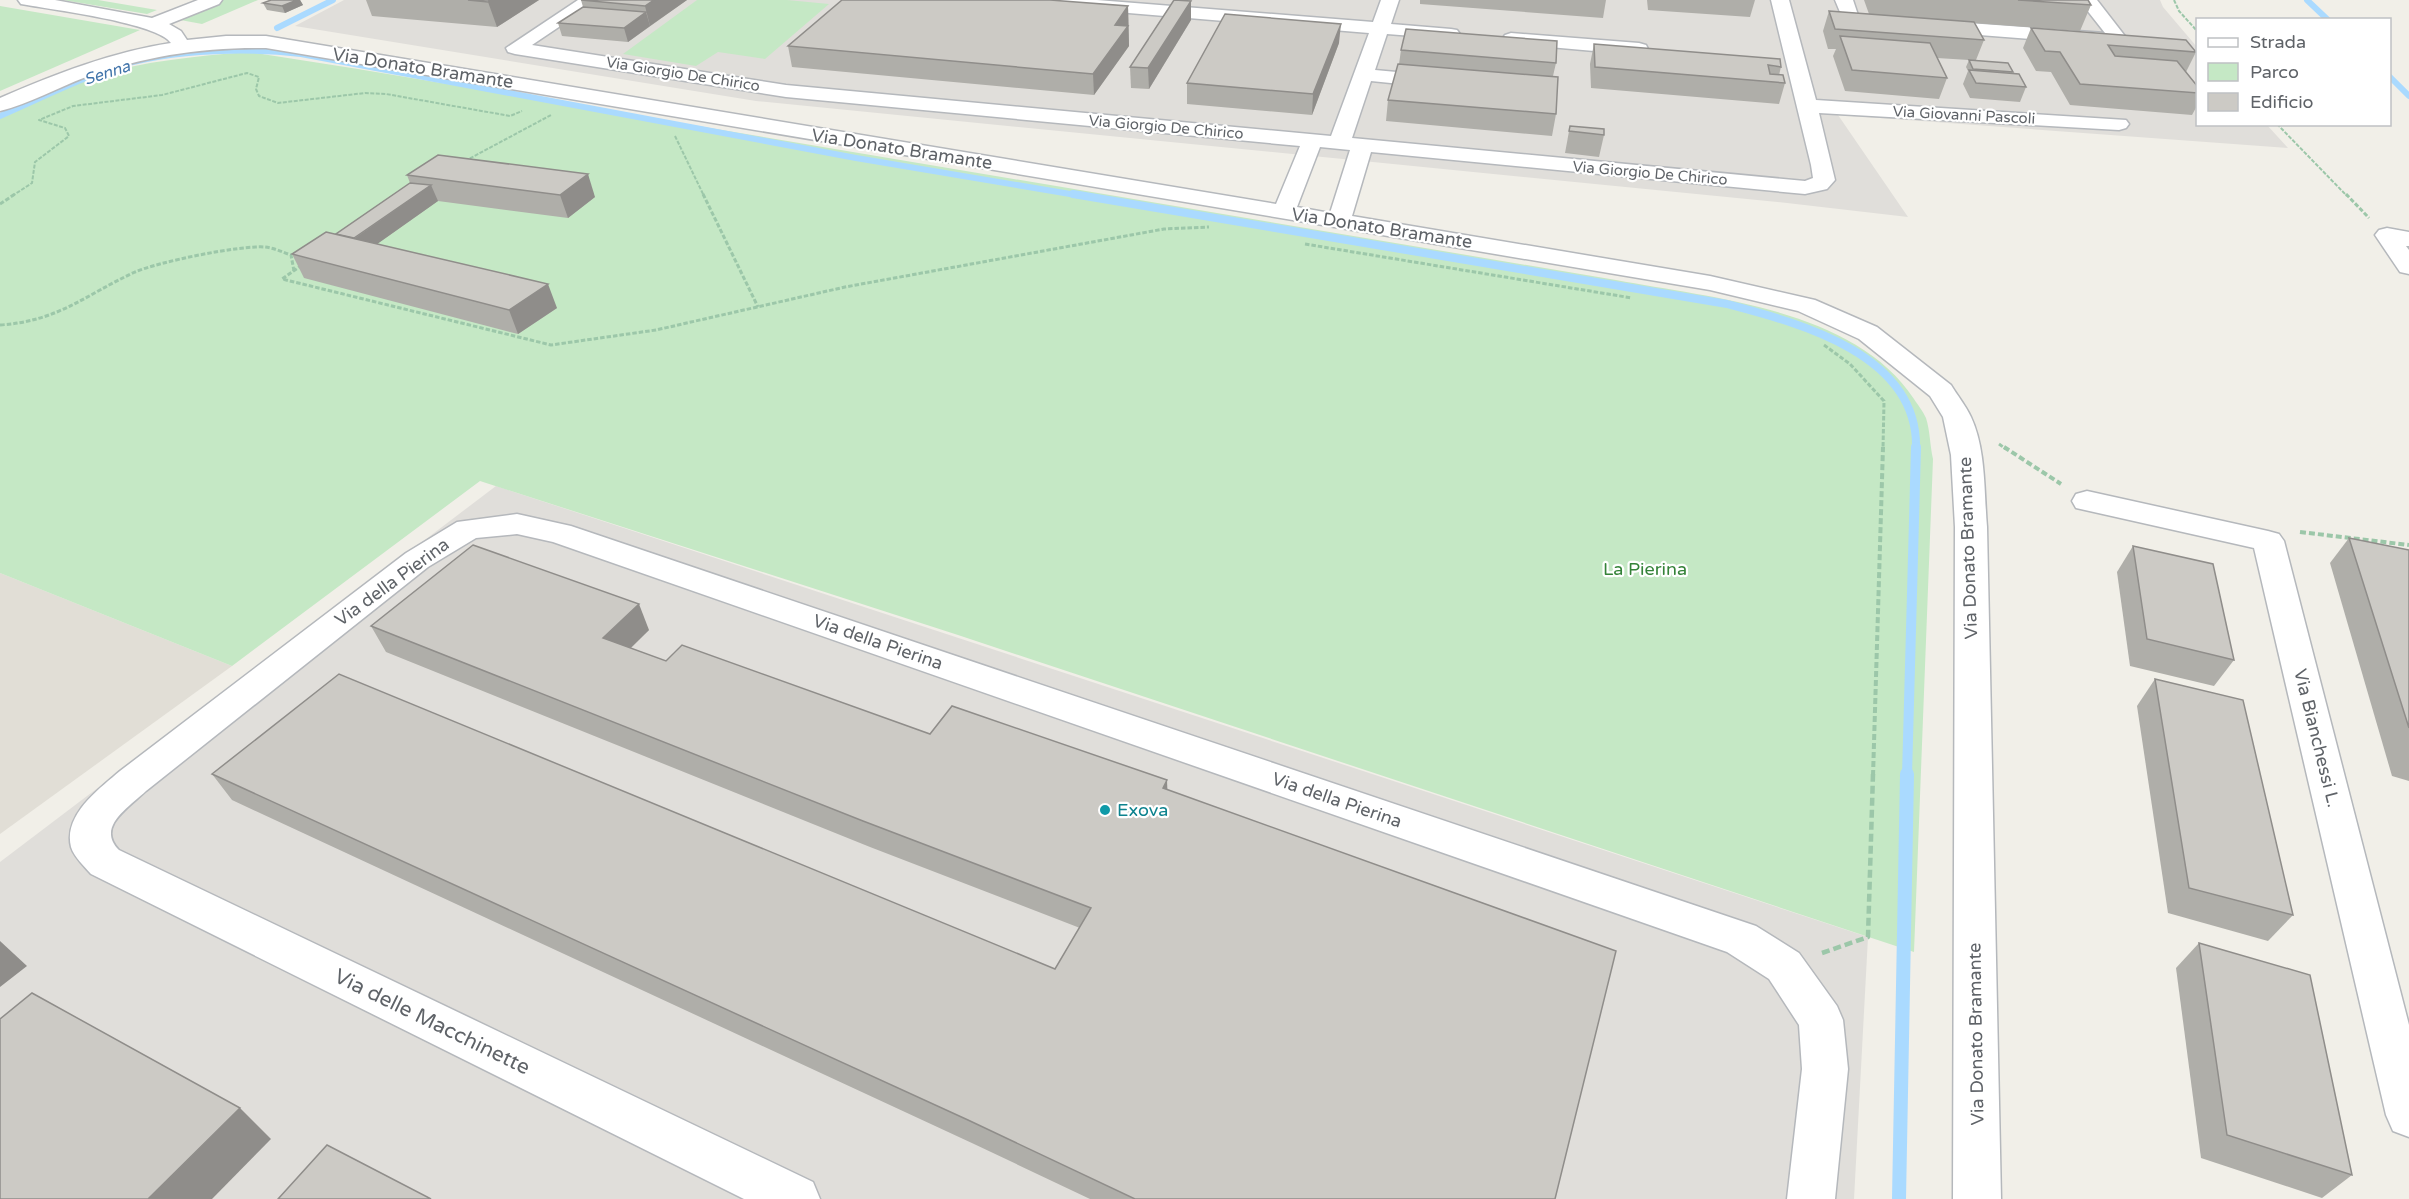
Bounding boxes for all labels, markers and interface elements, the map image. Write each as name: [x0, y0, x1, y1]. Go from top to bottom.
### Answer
legend: [2196, 18, 2391, 126]
text: Strada: [2250, 31, 2306, 53]
street label: Via Donato Bramante: [331, 43, 515, 93]
street label: Via Giorgio De Chirico: [605, 53, 761, 95]
water label: Senna: [81, 56, 134, 90]
text: Parco: [2250, 61, 2299, 83]
text: Edificio: [2250, 91, 2314, 113]
street label: Via Giovanni Pascoli: [1892, 102, 2036, 128]
street label: Via Giorgio De Chirico: [1088, 111, 1244, 143]
street label: Via Donato Bramante: [810, 124, 994, 174]
street label: Via Giorgio De Chirico: [1572, 157, 1728, 189]
street label: Via Donato Bramante: [1290, 203, 1474, 253]
street label: Via Donato Bramante: [1954, 456, 1982, 640]
street label: Via della Pierina: [331, 533, 453, 631]
park label: La Pierina: [1603, 558, 1687, 580]
street label: Via della Pierina: [810, 609, 946, 675]
street label: Via Bianchessi L.: [2289, 667, 2345, 809]
street label: Via della Pierina: [1269, 767, 1405, 833]
place label: Exova: [1117, 799, 1168, 821]
marker: Exova: [1098, 803, 1112, 817]
street label: Via Donato Bramante: [1963, 943, 1989, 1125]
street label: Via delle Macchinette: [330, 964, 534, 1080]

